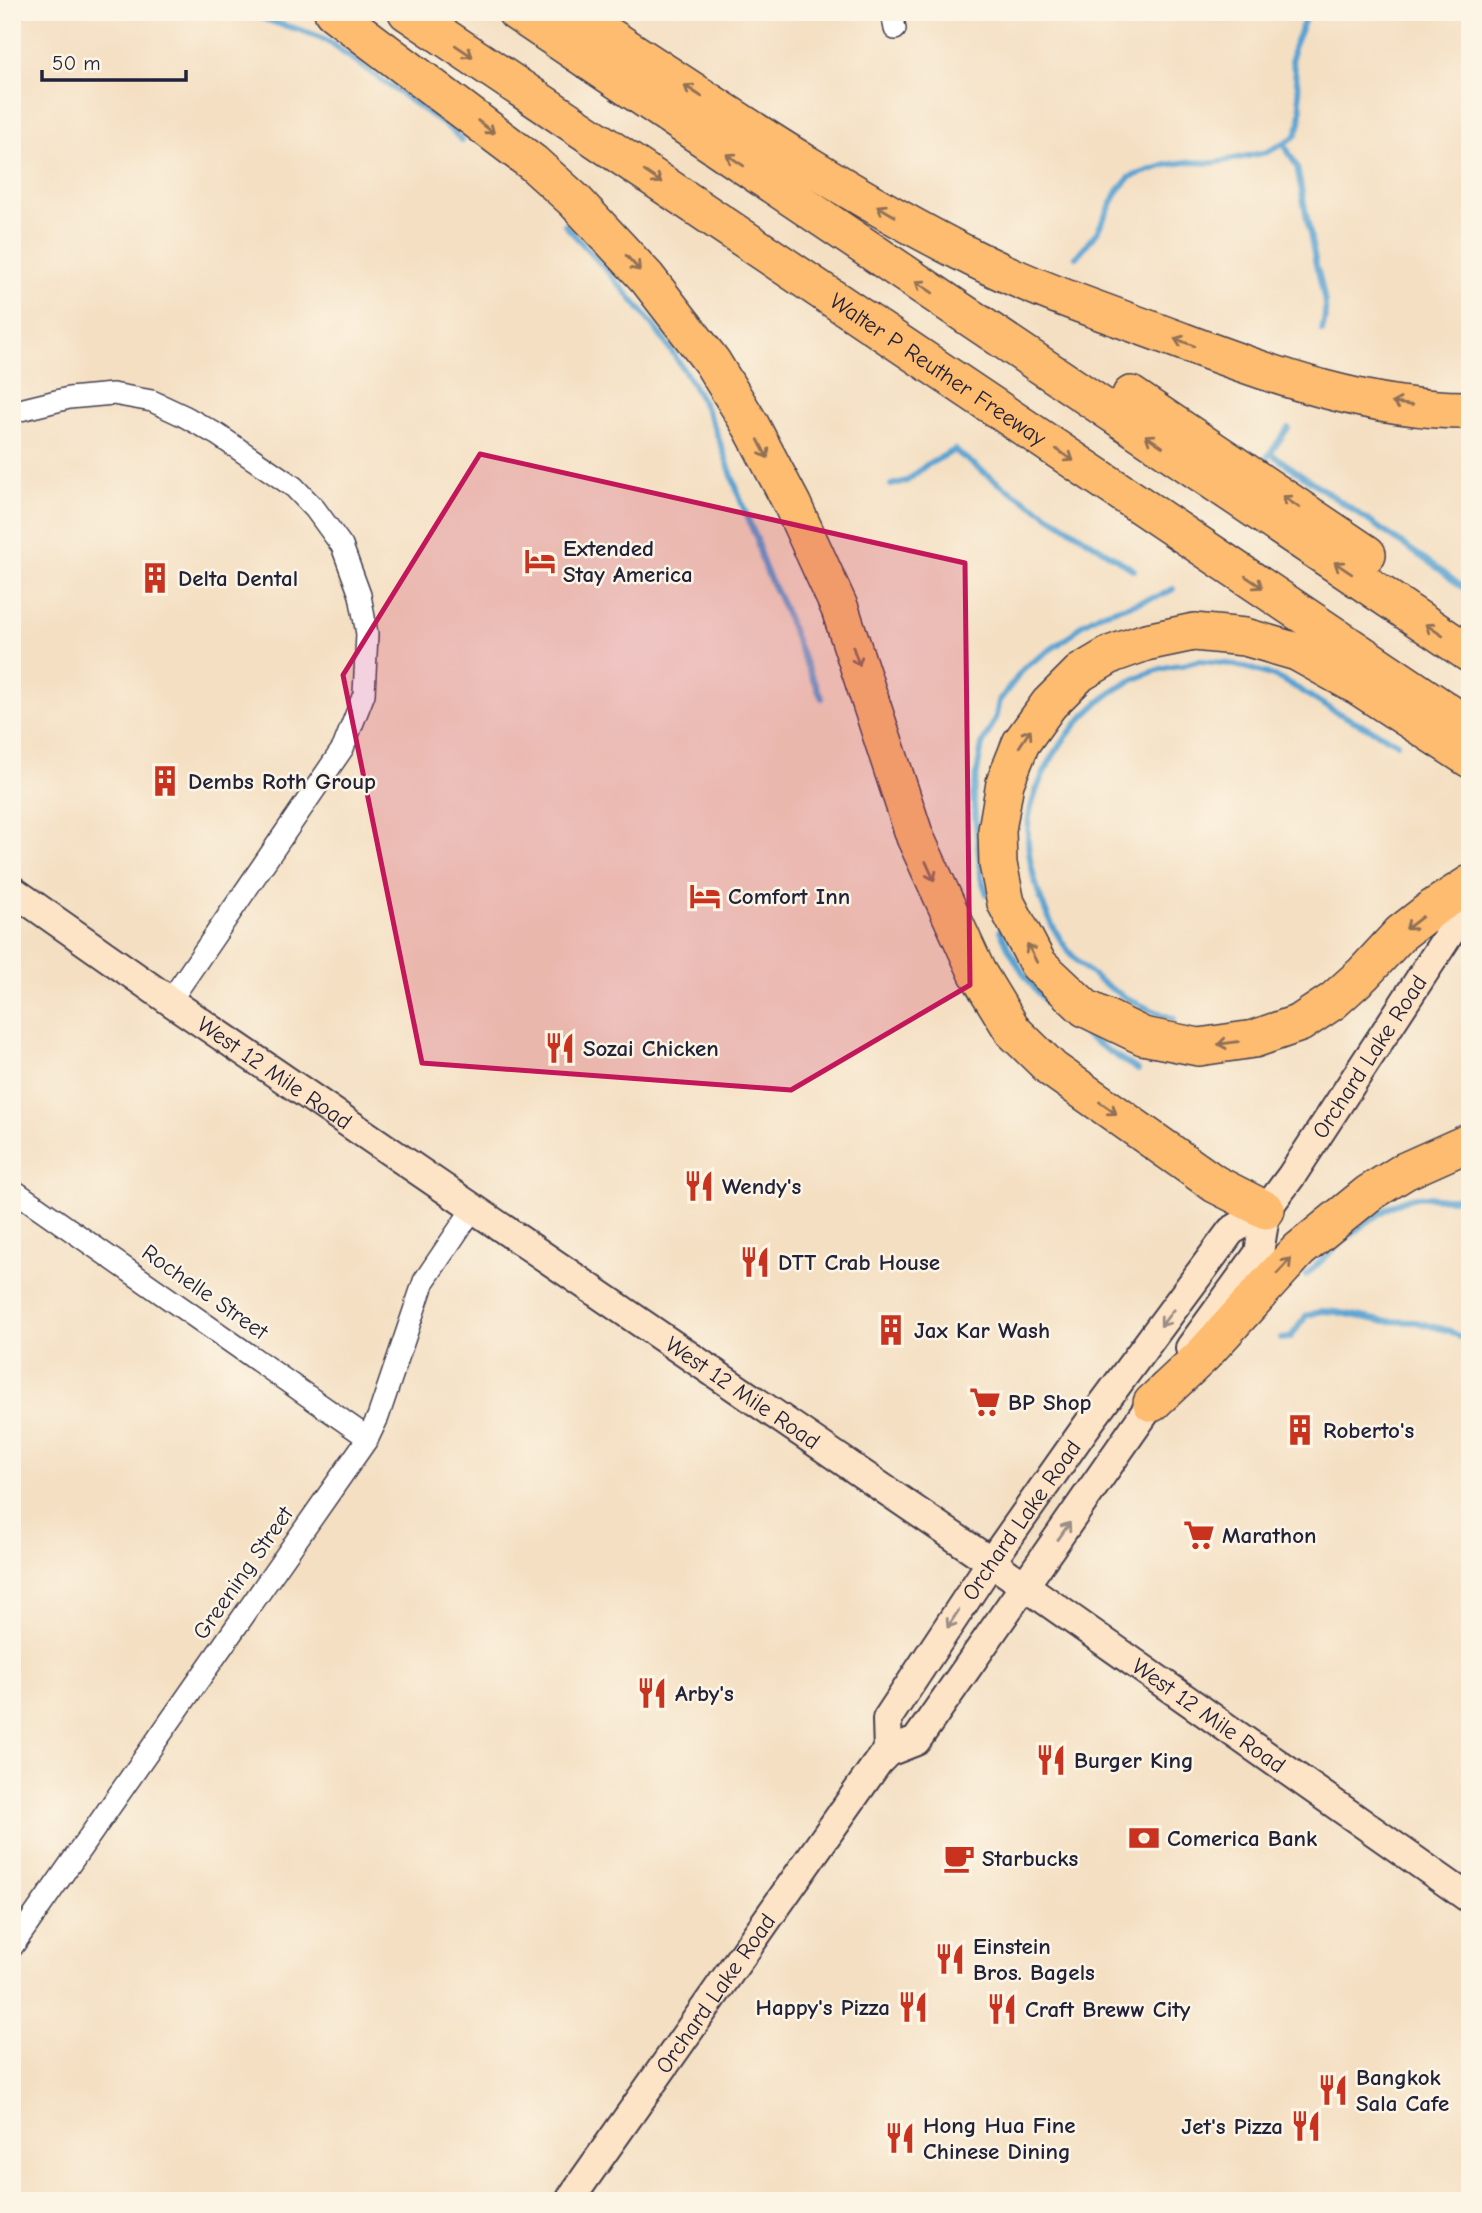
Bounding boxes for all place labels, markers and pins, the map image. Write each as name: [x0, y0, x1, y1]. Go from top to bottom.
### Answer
place label: Extended Stay America: [563, 535, 693, 588]
hotel icon: Extended Stay America: [523, 544, 557, 578]
building icon: Delta Dental: [138, 561, 172, 595]
place label: Delta Dental: [178, 565, 298, 592]
building icon: Dembs Roth Group: [148, 764, 182, 798]
place label: Dembs Roth Group: [188, 768, 376, 795]
hotel icon: Comfort Inn: [688, 879, 722, 913]
place label: Comfort Inn: [728, 883, 850, 910]
restaurant icon: Sozai Chicken: [543, 1031, 577, 1065]
place label: Sozai Chicken: [583, 1035, 719, 1062]
restaurant icon: Wendy's: [682, 1169, 716, 1203]
place label: Wendy's: [722, 1173, 801, 1200]
restaurant icon: DTT Crab House: [738, 1245, 772, 1279]
place label: DTT Crab House: [778, 1249, 940, 1276]
building icon: Jax Kar Wash: [874, 1313, 908, 1347]
place label: Jax Kar Wash: [914, 1317, 1050, 1344]
supermarket icon: BP Shop: [968, 1385, 1002, 1419]
place label: BP Shop: [1008, 1389, 1092, 1416]
building icon: Roberto's: [1283, 1413, 1317, 1447]
place label: Roberto's: [1323, 1417, 1415, 1444]
supermarket icon: Marathon: [1182, 1518, 1216, 1552]
place label: Marathon: [1222, 1522, 1317, 1549]
restaurant icon: Arby's: [635, 1676, 669, 1710]
place label: Arby's: [675, 1680, 734, 1707]
restaurant icon: Burger King: [1034, 1743, 1068, 1777]
place label: Burger King: [1074, 1747, 1194, 1774]
bank icon: Comerica Bank: [1127, 1821, 1161, 1855]
place label: Comerica Bank: [1167, 1825, 1317, 1852]
cafe icon: Starbucks: [942, 1841, 976, 1875]
place label: Starbucks: [982, 1845, 1079, 1872]
place label: Einstein Bros. Bagels: [973, 1933, 1095, 1986]
restaurant icon: Einstein Bros. Bagels: [933, 1942, 967, 1976]
restaurant icon: Happy's Pizza: [896, 1990, 930, 2024]
restaurant icon: Craft Breww City: [985, 1992, 1019, 2026]
place label: Happy's Pizza: [756, 1994, 890, 2021]
place label: Craft Breww City: [1025, 1996, 1191, 2023]
place label: Bangkok Sala Cafe: [1356, 2064, 1449, 2117]
restaurant icon: Bangkok Sala Cafe: [1316, 2073, 1350, 2107]
restaurant icon: Jet's Pizza: [1289, 2109, 1323, 2143]
place label: Hong Hua Fine Chinese Dining: [923, 2112, 1076, 2165]
place label: Jet's Pizza: [1181, 2113, 1283, 2140]
restaurant icon: Hong Hua Fine Chinese Dining: [883, 2121, 917, 2155]

